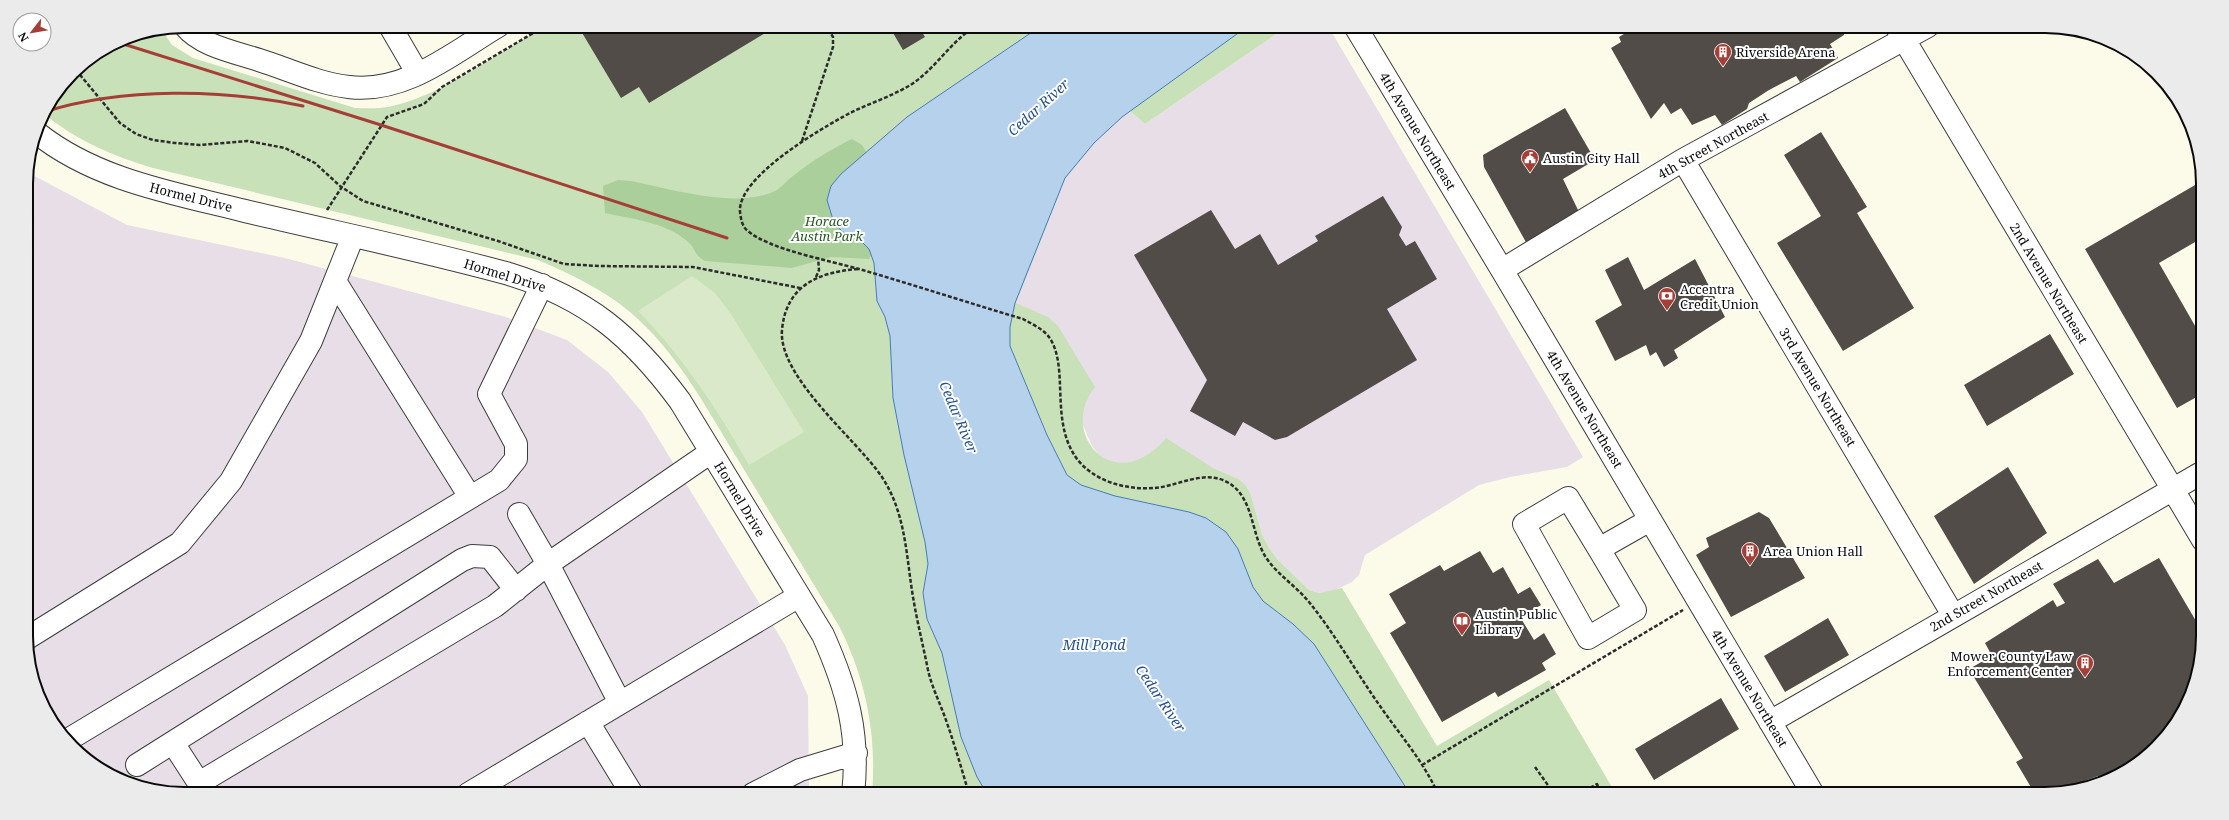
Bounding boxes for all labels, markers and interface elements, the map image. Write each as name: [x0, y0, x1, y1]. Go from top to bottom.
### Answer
north arrow: [12, 12, 52, 52]
text: N: [14, 30, 32, 45]
building icon: Riverside Arena: [1713, 42, 1733, 67]
place label: Riverside Arena: [1736, 43, 1836, 61]
street label: 4th Avenue Northeast: [1376, 69, 1461, 194]
water label: Cedar River: [1003, 74, 1073, 140]
street label: 4th Street Northeast: [1654, 107, 1772, 183]
public building icon: Austin City Hall: [1520, 148, 1540, 173]
place label: Austin City Hall: [1543, 149, 1640, 167]
street label: Hormel Drive: [148, 178, 234, 216]
park label: Horace Austin Park: [790, 212, 863, 245]
street label: 2nd Avenue Northeast: [2006, 219, 2092, 347]
street label: Hormel Drive: [462, 254, 548, 296]
place label: Accentra Credit Union: [1680, 280, 1760, 313]
bank icon: Accentra Credit Union: [1657, 286, 1677, 311]
street label: 3rd Avenue Northeast: [1775, 324, 1861, 450]
street label: 4th Avenue Northeast: [1543, 347, 1628, 472]
water label: Cedar River: [935, 378, 983, 456]
street label: Hormel Drive: [710, 458, 770, 540]
building icon: Area Union Hall: [1740, 541, 1760, 566]
place label: Area Union Hall: [1763, 542, 1863, 560]
street label: 2nd Street Northeast: [1926, 556, 2046, 636]
place label: Austin Public Library: [1475, 605, 1557, 638]
library icon: Austin Public Library: [1452, 611, 1472, 636]
street label: 4th Avenue Northeast: [1708, 626, 1793, 751]
water label: Mill Pond: [1062, 635, 1126, 654]
place label: Mower County Law Enforcement Center: [1947, 647, 2073, 680]
building icon: Mower County Law Enforcement Center: [2075, 653, 2095, 678]
water label: Cedar River: [1132, 661, 1191, 735]

